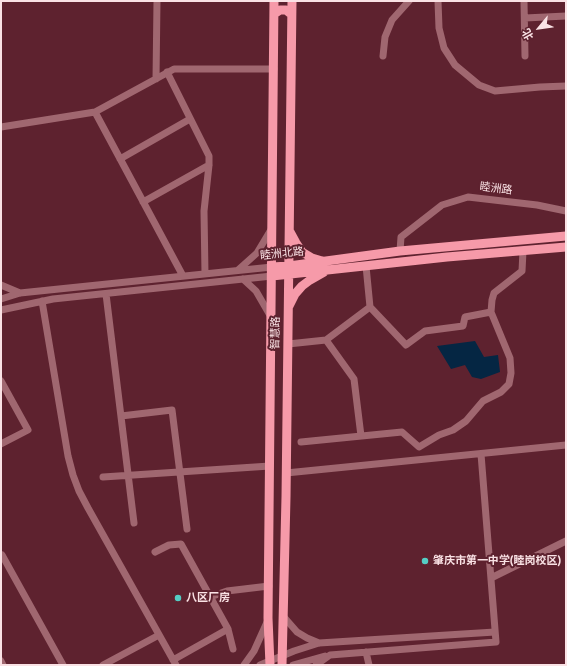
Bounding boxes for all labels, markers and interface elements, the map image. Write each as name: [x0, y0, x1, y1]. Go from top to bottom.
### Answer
north arrow: [519, 8, 559, 48]
text: 北: [520, 26, 536, 42]
street label: 睦洲路: [479, 180, 513, 198]
street label: 睦洲北路: [259, 245, 305, 263]
street label: 智慧路: [269, 316, 283, 350]
place label: 肇庆市第一中学(睦岗校区): [433, 554, 561, 568]
marker: 肇庆市第一中学(睦岗校区): [420, 556, 430, 566]
place label: 八区厂房: [186, 591, 230, 605]
marker: 八区厂房: [173, 593, 183, 603]

